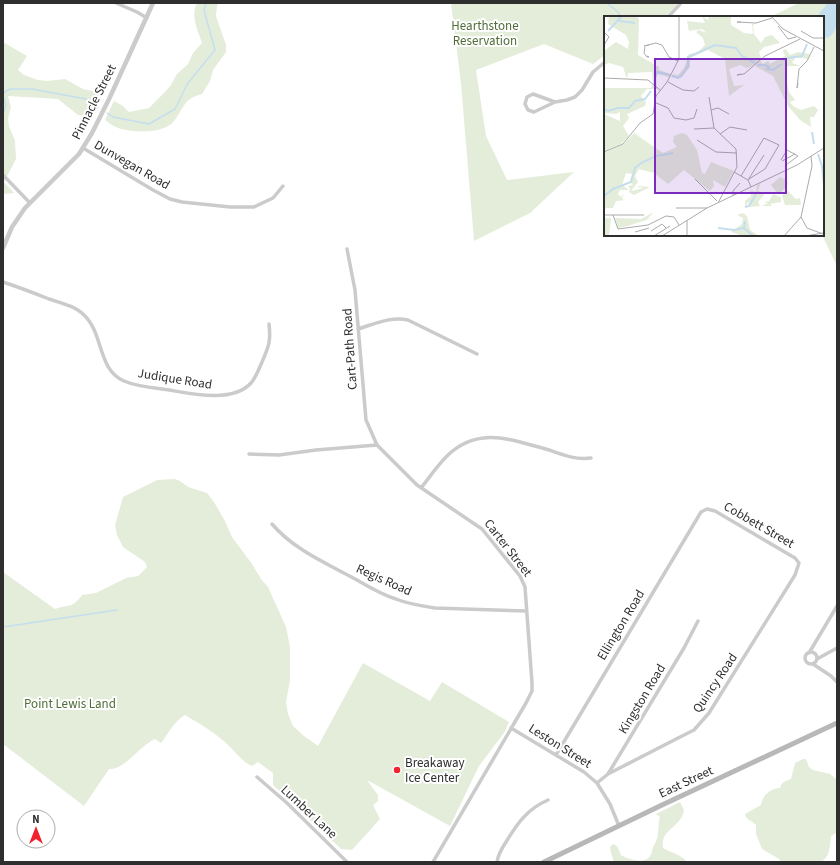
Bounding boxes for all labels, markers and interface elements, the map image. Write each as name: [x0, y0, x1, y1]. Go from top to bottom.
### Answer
inset map: [604, 16, 824, 236]
park label: Hearthstone Reservation: [451, 17, 519, 50]
street label: Pinnacle Street: [67, 61, 121, 143]
street label: Dunvegan Road: [91, 136, 173, 194]
street label: Cart-Path Road: [338, 308, 362, 390]
street label: Judique Road: [137, 364, 213, 394]
street label: Cobbett Street: [720, 497, 798, 553]
street label: Carter Street: [480, 515, 537, 581]
street label: Regis Road: [353, 560, 415, 600]
street label: Ellington Road: [593, 586, 649, 664]
street label: Quincy Road: [688, 650, 742, 716]
street label: Kingston Road: [614, 661, 670, 737]
park label: Point Lewis Land: [24, 695, 116, 713]
street label: Leston Street: [525, 719, 596, 773]
place label: Breakaway Ice Center: [405, 754, 465, 787]
street label: East Street: [656, 761, 717, 802]
marker: Breakaway Ice Center: [392, 765, 402, 775]
street label: Lumber Lane: [277, 781, 341, 843]
north arrow: [16, 809, 56, 849]
text: N: [32, 812, 40, 827]

